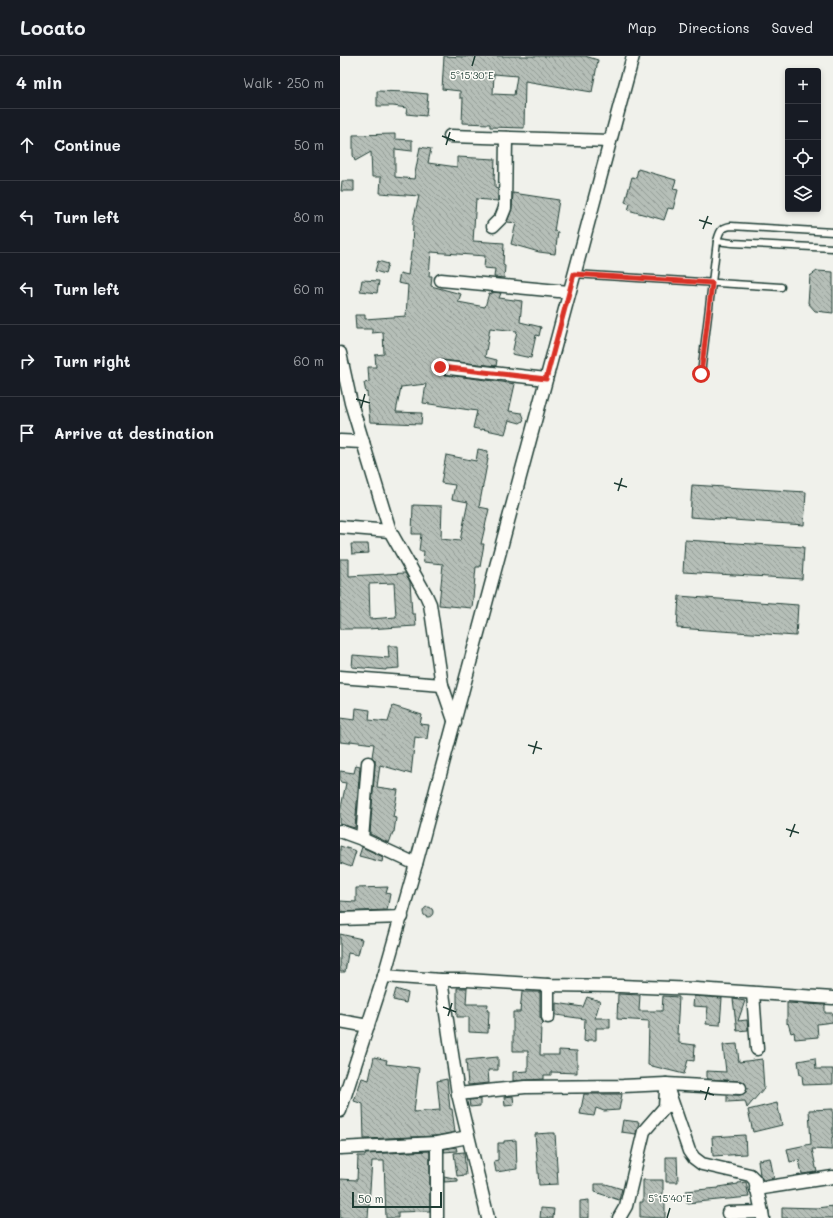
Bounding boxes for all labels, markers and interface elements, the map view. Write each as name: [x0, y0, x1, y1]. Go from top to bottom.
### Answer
text: Locato: [20, 15, 86, 40]
text: Map: [628, 18, 656, 37]
text: Directions: [678, 18, 749, 37]
text: Saved: [771, 18, 813, 37]
text: 5°15'30"E: [450, 68, 494, 82]
map controls: [785, 68, 821, 212]
button: +: [785, 68, 821, 104]
text: 4 min: [16, 71, 62, 93]
text: Walk · 250 m: [243, 74, 324, 91]
button: −: [785, 104, 821, 140]
icon: ahead: [16, 134, 38, 156]
text: Continue: [54, 135, 121, 155]
text: 50 m: [294, 136, 324, 153]
button: locate: [785, 140, 821, 176]
button: layers: [785, 176, 821, 212]
icon: left: [16, 206, 38, 228]
text: Turn left: [54, 207, 119, 227]
text: 80 m: [294, 208, 324, 225]
icon: left: [16, 278, 38, 300]
text: Turn left: [54, 279, 119, 299]
text: 60 m: [294, 280, 324, 297]
icon: right: [16, 350, 38, 372]
text: Turn right: [54, 351, 131, 371]
text: 60 m: [294, 352, 324, 369]
route end: [431, 358, 449, 376]
route start: [692, 365, 710, 383]
icon: arrive: [16, 422, 38, 444]
text: Arrive at destination: [54, 423, 214, 443]
scale bar: [352, 1190, 442, 1209]
text: 50 m: [358, 1191, 384, 1206]
text: 5°15'40"E: [648, 1191, 692, 1205]

